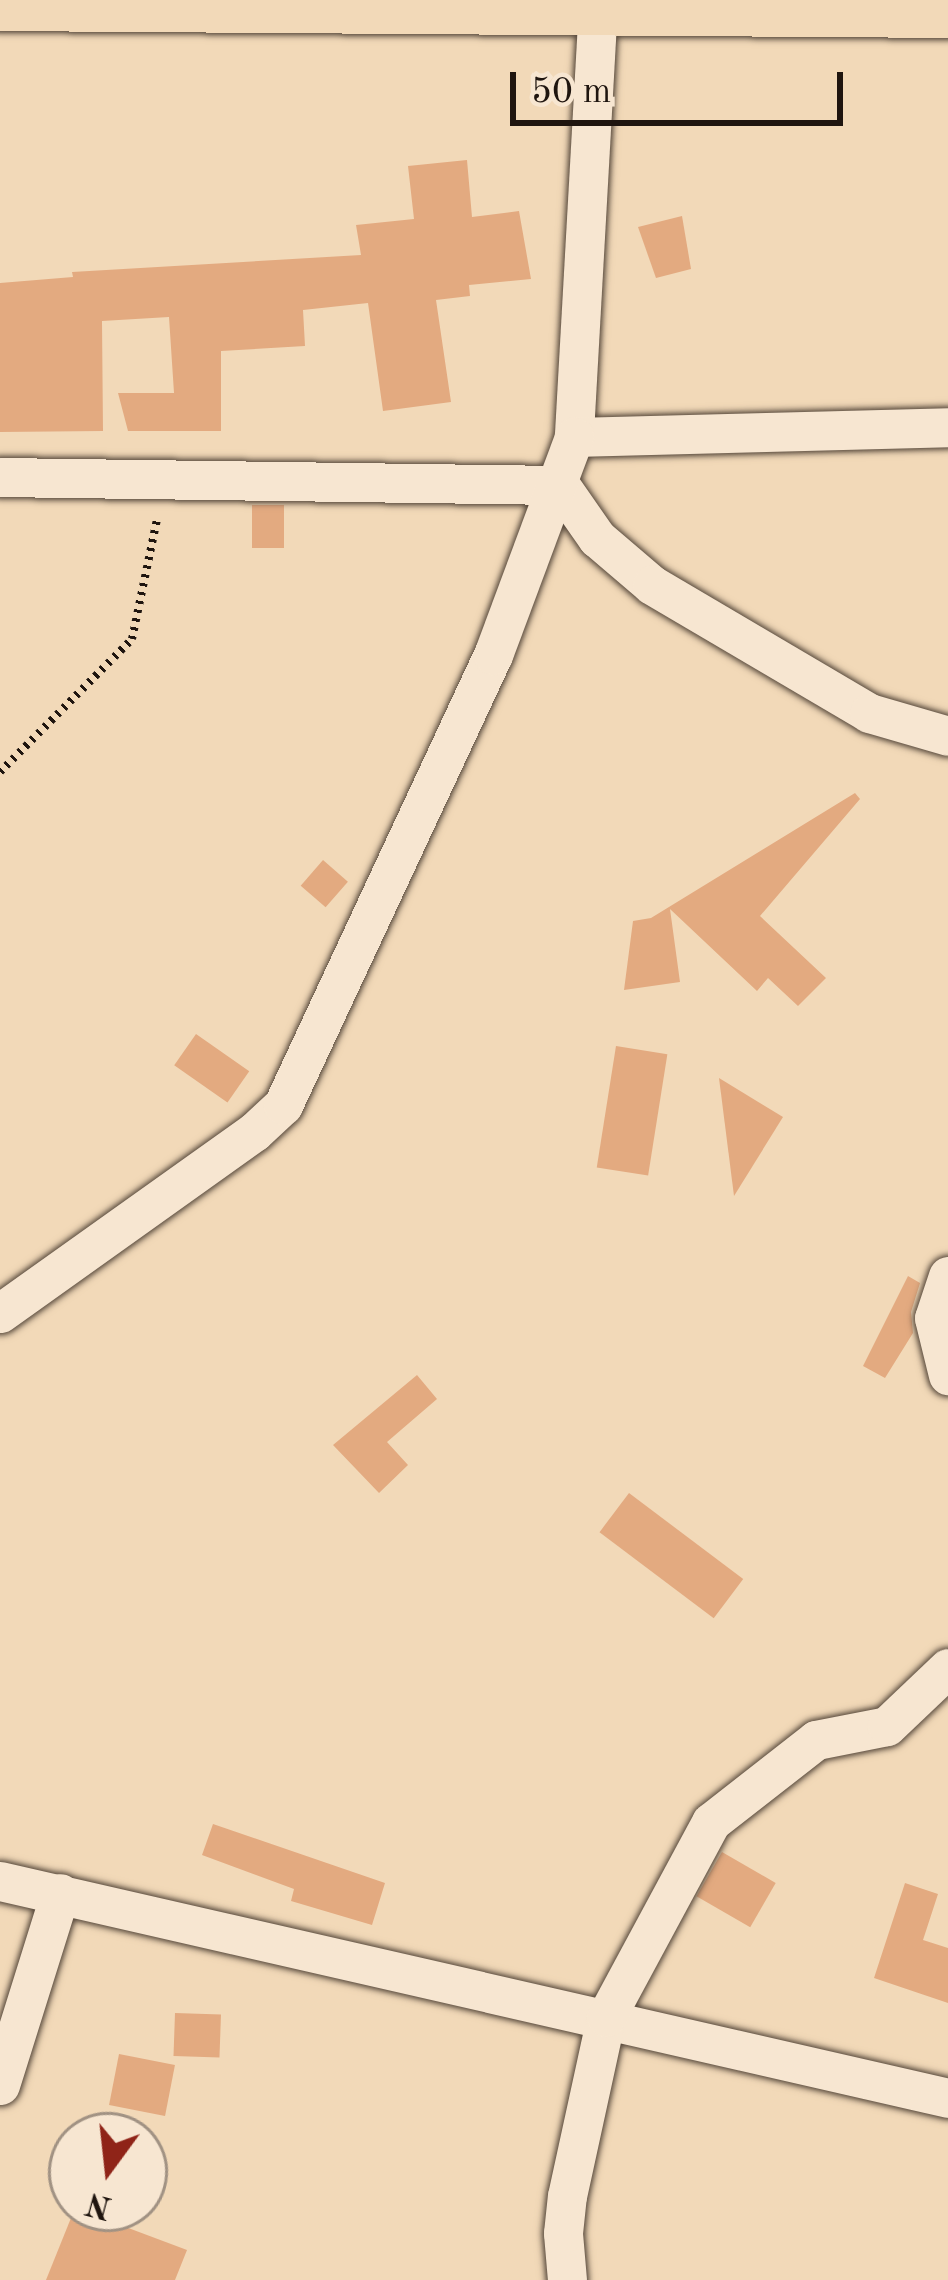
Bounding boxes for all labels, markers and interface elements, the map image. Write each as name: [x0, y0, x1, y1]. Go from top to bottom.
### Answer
scale bar: [516, 48, 849, 122]
text: 50 m: [531, 75, 611, 111]
north arrow: [48, 2112, 168, 2232]
text: N: [83, 2185, 116, 2224]

